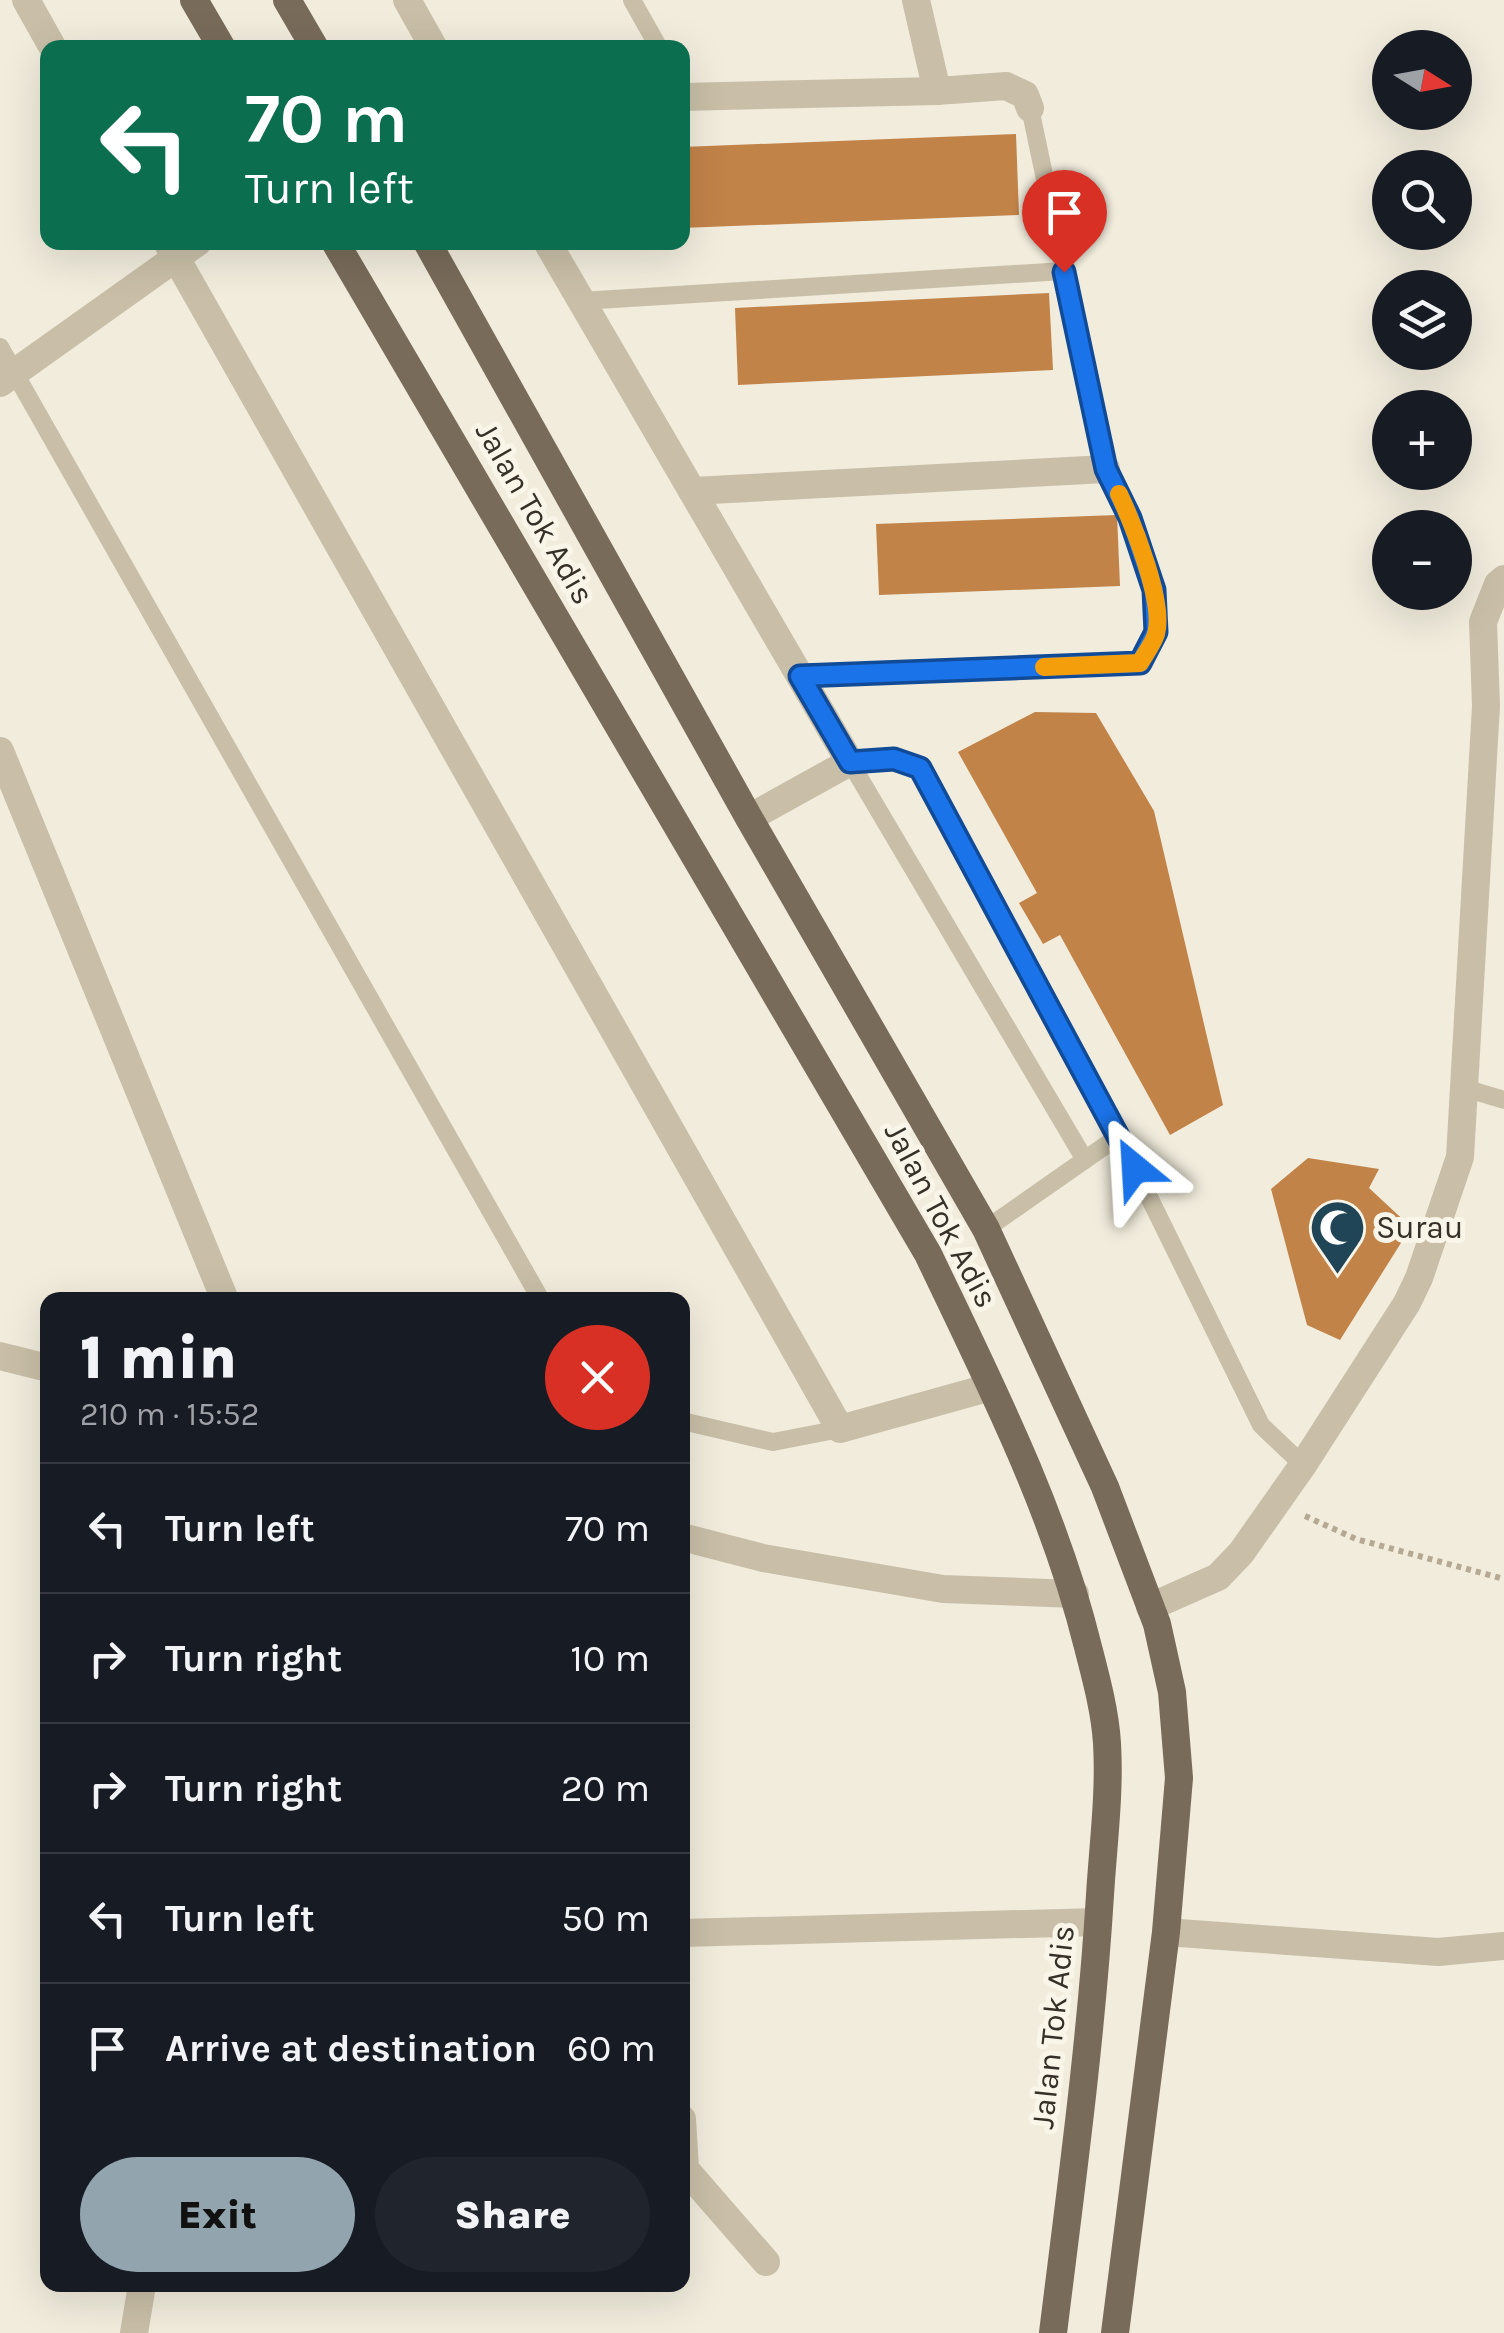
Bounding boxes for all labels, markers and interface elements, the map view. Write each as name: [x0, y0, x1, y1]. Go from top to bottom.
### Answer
north arrow: [1372, 30, 1472, 130]
map controls: [1372, 30, 1472, 610]
text: 70 m: [245, 78, 408, 160]
icon: left: [80, 80, 210, 210]
button: search: [1372, 150, 1472, 250]
text: Turn left: [245, 162, 414, 214]
pin: [1022, 170, 1107, 273]
icon: arrive: [1037, 185, 1092, 240]
button: layers: [1372, 270, 1472, 370]
button: +: [1372, 390, 1472, 490]
street label: Jalan Tok Adis: [468, 415, 602, 611]
button: −: [1372, 510, 1472, 610]
street label: Jalan Tok Adis: [877, 1116, 1005, 1314]
position arrow: [1083, 1116, 1187, 1220]
mosque icon: Surau: [1307, 1197, 1367, 1276]
place label: Surau: [1376, 1209, 1463, 1246]
text: 1 min: [80, 1323, 237, 1393]
button: close: [545, 1325, 650, 1430]
text: 210 m · 15:52: [80, 1396, 259, 1433]
icon: left: [80, 1501, 135, 1556]
text: Turn left: [165, 1506, 315, 1551]
text: 70 m: [565, 1506, 650, 1551]
icon: right: [80, 1631, 135, 1686]
text: Turn right: [165, 1636, 342, 1681]
text: 10 m: [570, 1636, 650, 1681]
icon: right: [80, 1761, 135, 1816]
text: Turn right: [165, 1766, 342, 1811]
text: 20 m: [561, 1766, 650, 1811]
icon: left: [80, 1891, 135, 1946]
text: Turn left: [165, 1896, 315, 1941]
text: 50 m: [561, 1896, 650, 1941]
street label: Jalan Tok Adis: [1024, 1923, 1082, 2131]
icon: arrive: [80, 2021, 135, 2076]
text: Arrive at destination: [165, 2026, 537, 2071]
text: 60 m: [567, 2026, 656, 2071]
button: Exit: [80, 2157, 355, 2272]
button: Share: [375, 2157, 650, 2272]

